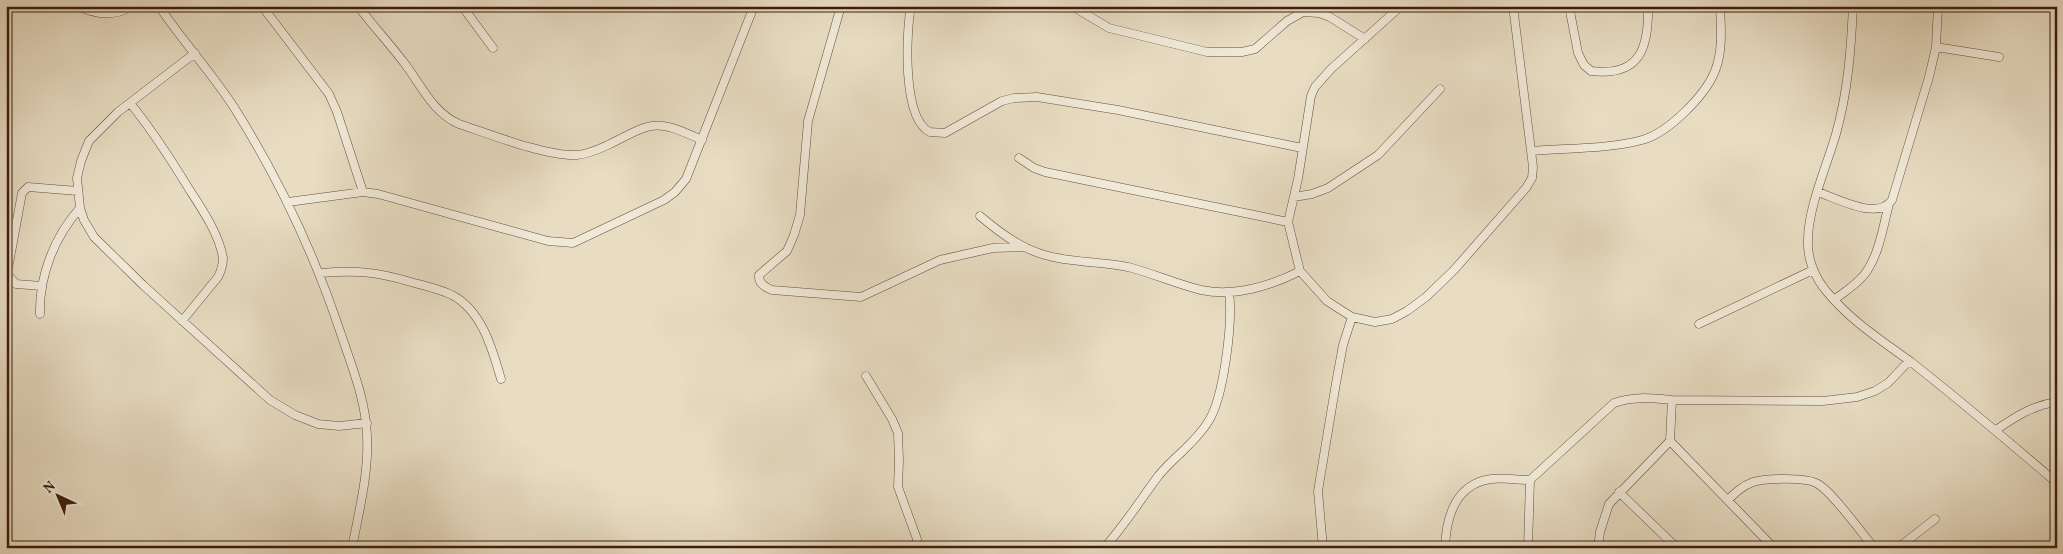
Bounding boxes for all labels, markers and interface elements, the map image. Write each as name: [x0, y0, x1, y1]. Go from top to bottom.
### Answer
north arrow: [32, 472, 82, 522]
text: N: [40, 477, 60, 498]

